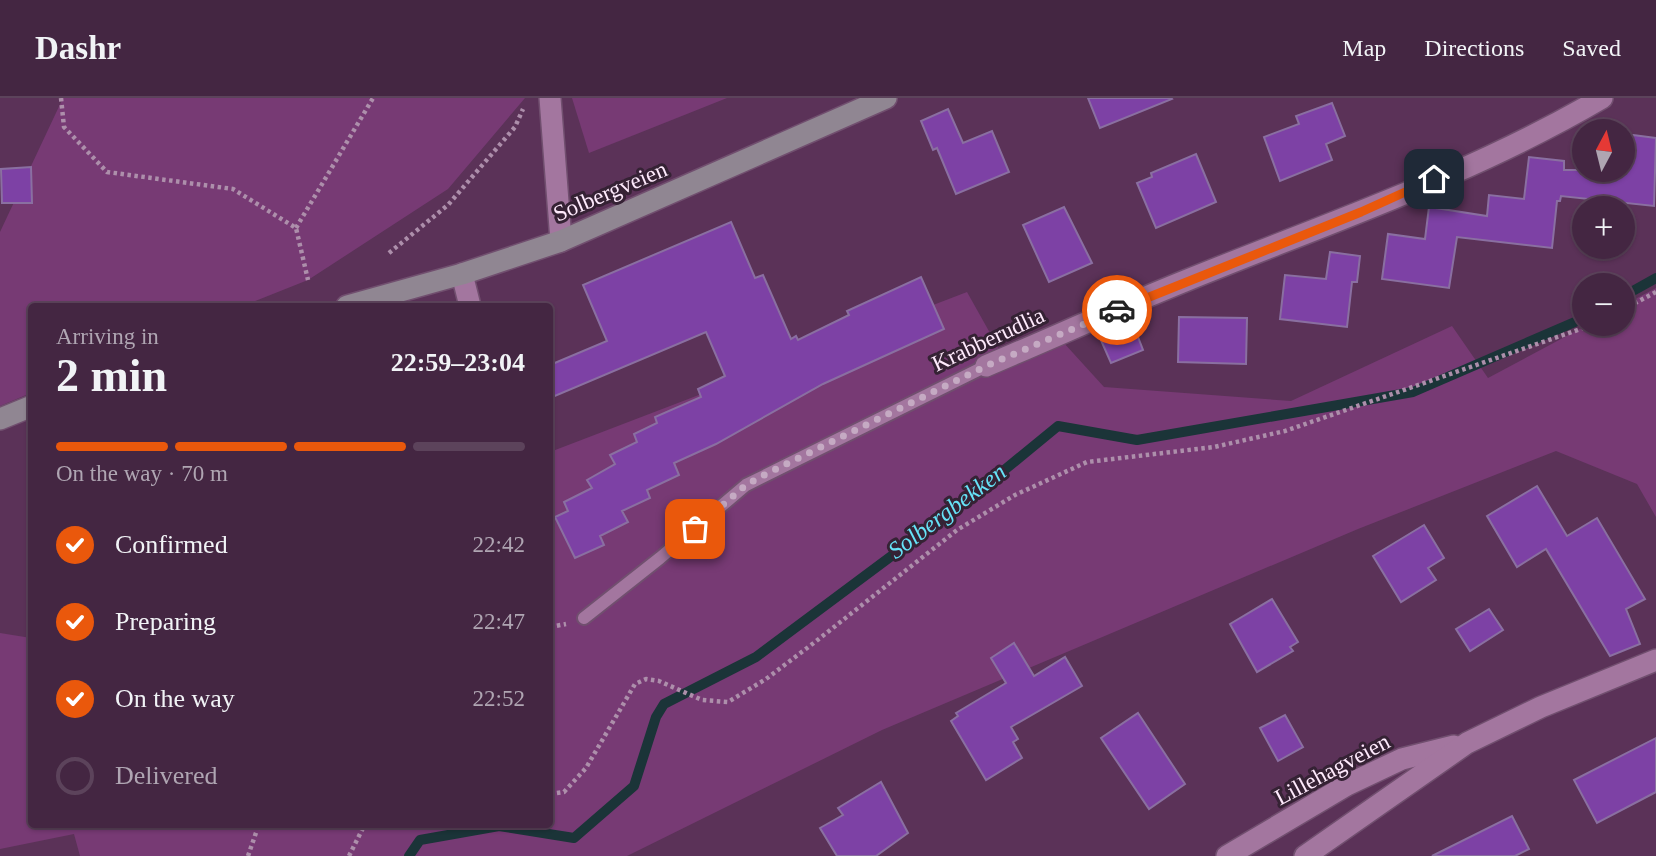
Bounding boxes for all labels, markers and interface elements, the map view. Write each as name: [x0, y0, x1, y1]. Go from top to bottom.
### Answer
text: Dashr: [35, 30, 121, 66]
text: Map: [1342, 35, 1386, 61]
text: Directions: [1424, 35, 1524, 61]
text: Saved: [1562, 35, 1621, 61]
north arrow: [1572, 119, 1634, 182]
map controls: [1572, 119, 1635, 336]
pin: [1404, 149, 1464, 209]
street label: Solbergveien: [550, 156, 671, 227]
icon: home: [1415, 160, 1453, 198]
button: +: [1572, 196, 1635, 259]
button: −: [1572, 273, 1635, 336]
courier: [1082, 275, 1152, 345]
icon: car: [1098, 291, 1136, 329]
street label: Krabberudlia: [928, 302, 1048, 376]
text: Arriving in: [56, 324, 159, 349]
text: 22:59–23:04: [391, 348, 525, 377]
text: 2 min: [56, 350, 167, 401]
water label: Solbergbekken: [883, 458, 1011, 564]
text: On the way · 70 m: [56, 461, 228, 486]
pin: [665, 499, 725, 559]
icon: bag: [676, 510, 714, 548]
icon: check: [56, 526, 94, 564]
text: Confirmed: [115, 530, 228, 559]
text: 22:42: [473, 532, 525, 557]
icon: check: [56, 603, 94, 641]
text: Preparing: [115, 607, 216, 636]
text: 22:47: [473, 609, 525, 634]
icon: check: [56, 680, 94, 718]
text: On the way: [115, 684, 235, 713]
text: 22:52: [473, 686, 525, 711]
street label: Lillehagveien: [1271, 728, 1394, 810]
text: Delivered: [115, 761, 218, 790]

